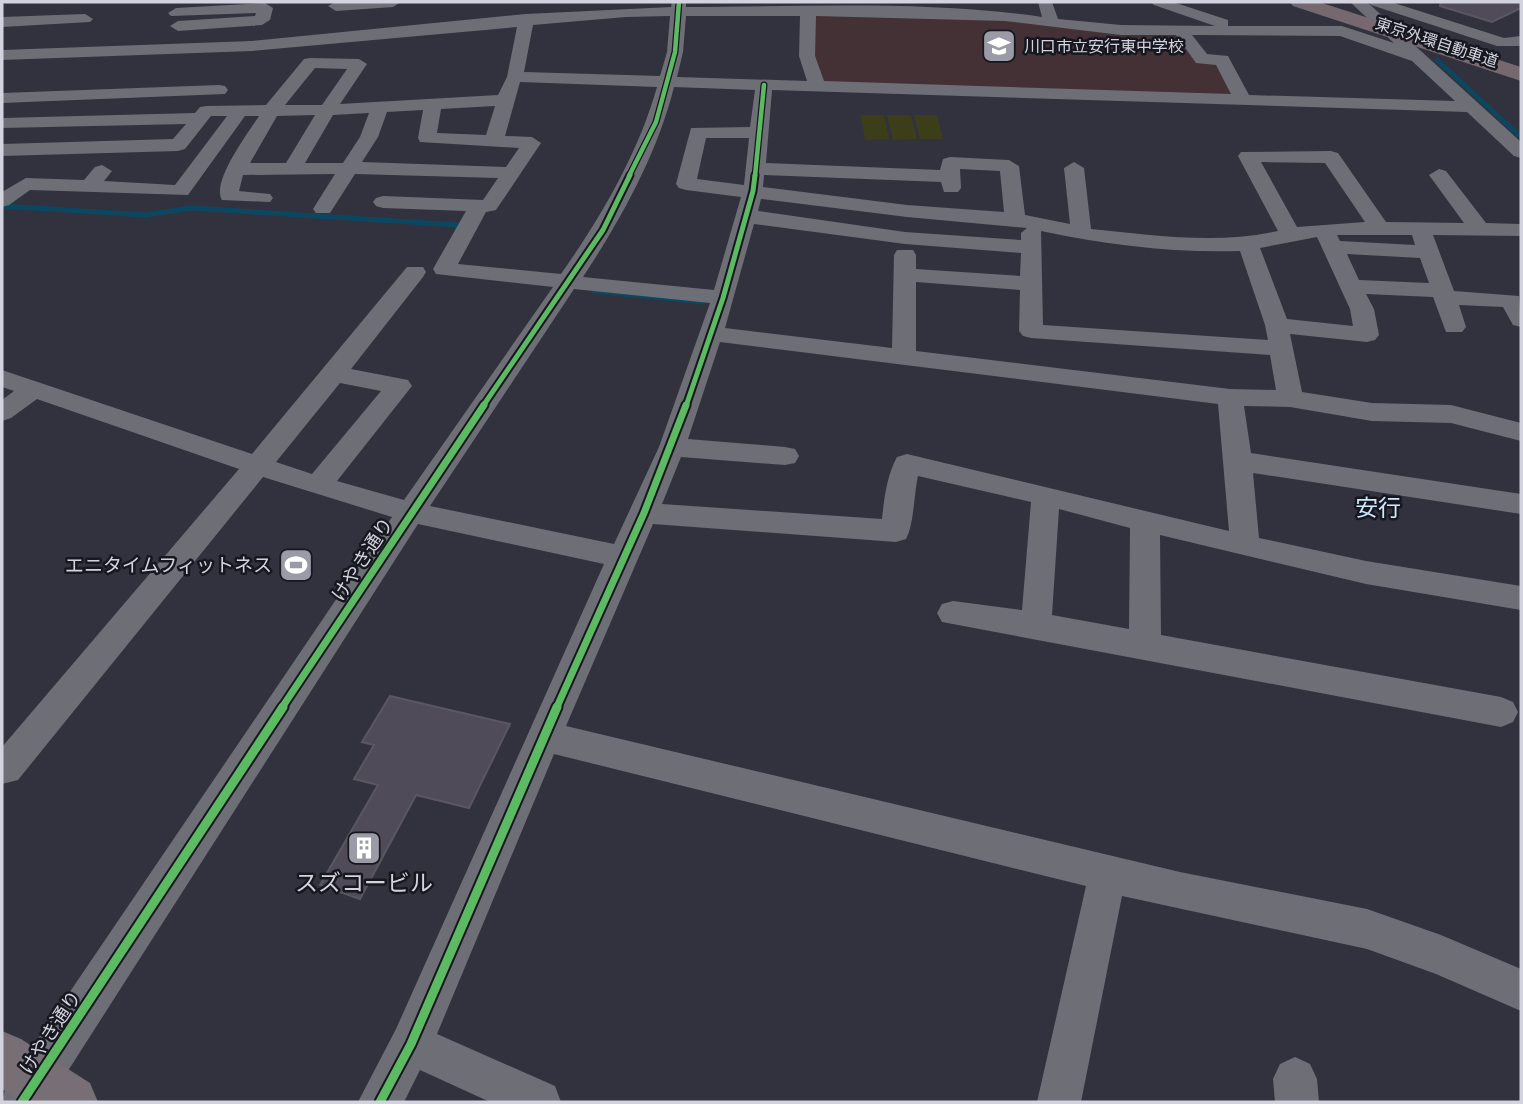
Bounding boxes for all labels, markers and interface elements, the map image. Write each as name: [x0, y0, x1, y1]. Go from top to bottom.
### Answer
street label: 東京外環自動車道: [1373, 13, 1501, 71]
school or university icon: 川口市立安行東中学校: [980, 27, 1018, 65]
place label: 川口市立安行東中学校: [1024, 36, 1184, 56]
district label: 安行: [1355, 493, 1401, 521]
street label: けやき通り: [326, 513, 397, 605]
sports icon: エニタイムフィットネス: [277, 546, 315, 584]
place label: エニタイムフィットネス: [65, 553, 272, 576]
building icon: スズコービル: [345, 829, 383, 867]
place label: スズコービル: [295, 868, 433, 896]
street label: けやき通り: [14, 986, 85, 1078]

